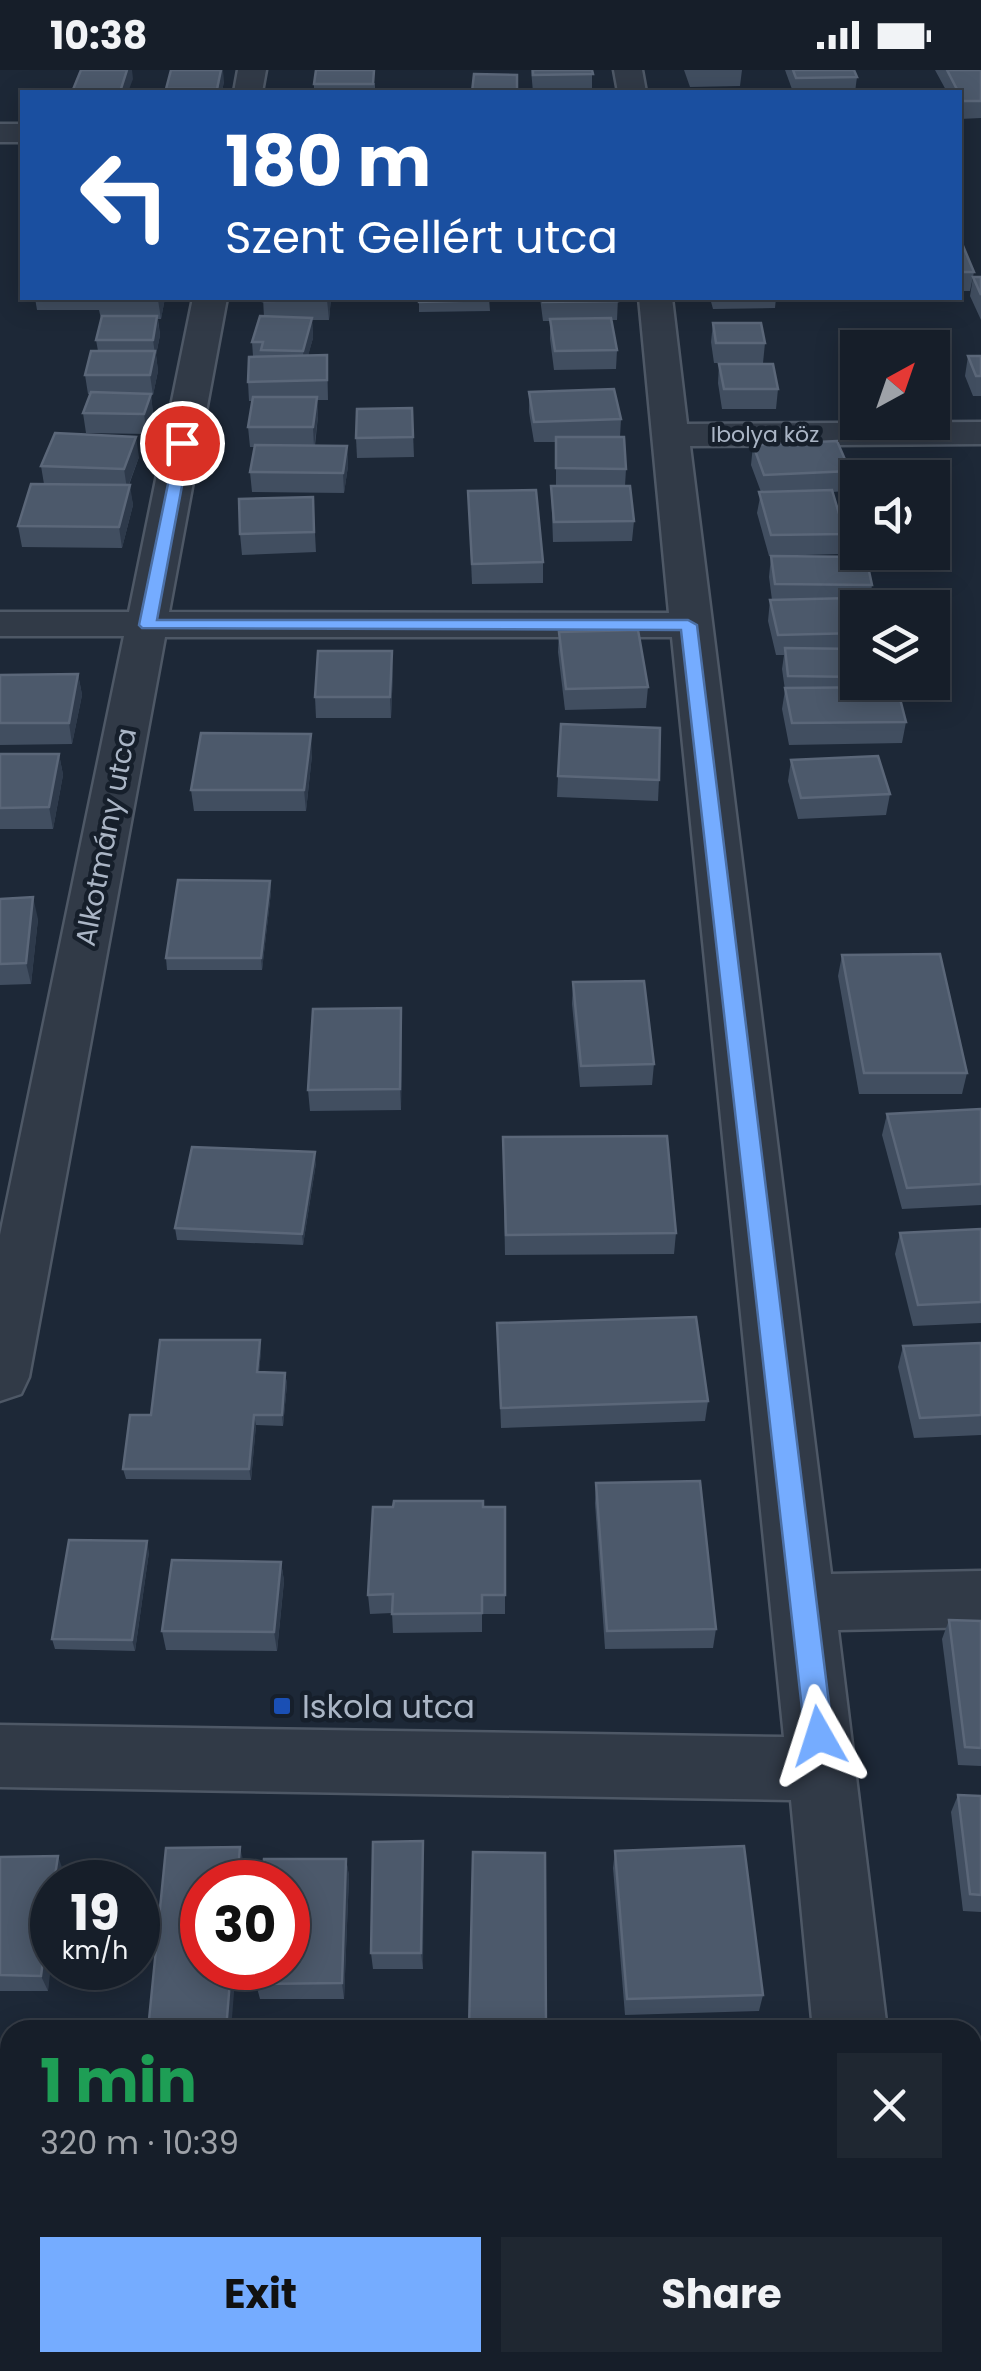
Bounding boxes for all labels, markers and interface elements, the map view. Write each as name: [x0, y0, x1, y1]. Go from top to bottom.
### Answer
text: 10:38: [50, 9, 147, 62]
text: 180 m: [225, 112, 431, 211]
icon: left: [60, 130, 190, 260]
text: Szent Gellért utca: [225, 206, 618, 269]
north arrow: [840, 330, 950, 440]
map controls: [840, 330, 950, 700]
pin: [140, 401, 225, 486]
icon: arrive: [155, 416, 210, 471]
street label: Ibolya köz: [711, 419, 819, 450]
button: sound: [840, 460, 950, 570]
button: layers: [840, 590, 950, 700]
street label: Alkotmány utca: [66, 725, 146, 949]
place label: Iskola utca: [302, 1684, 475, 1729]
position arrow: [767, 1684, 871, 1788]
marker: Iskola utca: [271, 1695, 293, 1717]
speed limit sign: 30: [180, 1860, 310, 1990]
text: 19: [70, 1877, 120, 1948]
text: km/h: [62, 1933, 128, 1968]
text: 1 min: [40, 2039, 197, 2123]
button: close: [837, 2053, 942, 2158]
text: 320 m · 10:39: [40, 2120, 239, 2165]
button: Exit: [40, 2237, 481, 2352]
button: Share: [501, 2237, 942, 2352]

